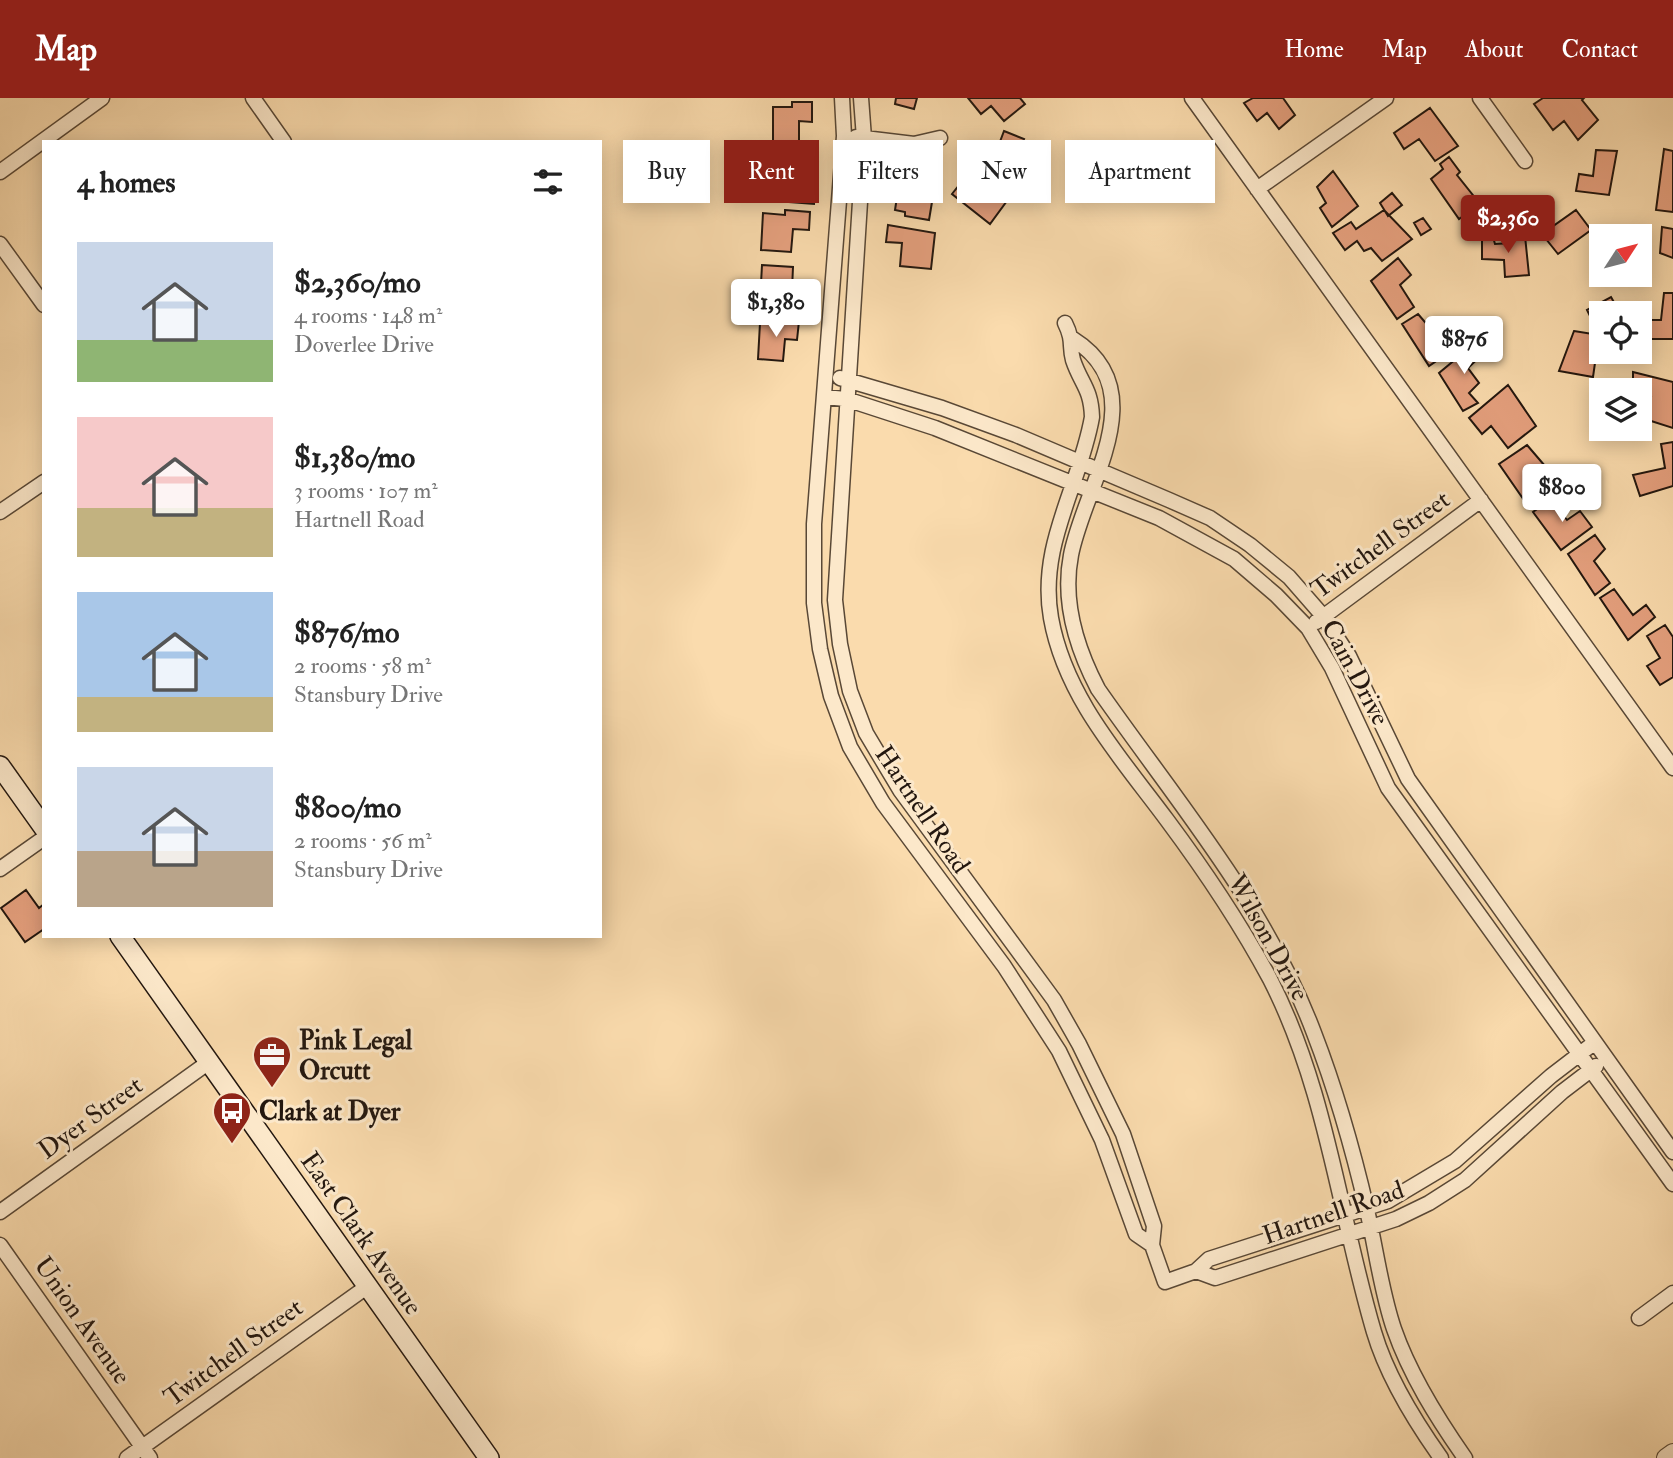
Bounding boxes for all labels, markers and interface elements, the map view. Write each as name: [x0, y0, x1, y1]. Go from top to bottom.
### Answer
text: Map: [35, 29, 97, 70]
text: Home: [1284, 34, 1344, 65]
text: Map: [1382, 34, 1427, 65]
text: About: [1465, 34, 1524, 65]
text: Contact: [1562, 34, 1638, 65]
chip: Buy: [623, 140, 710, 203]
chip: Rent: [724, 140, 819, 203]
chip: Filters: [833, 140, 943, 203]
chip: New: [957, 140, 1051, 203]
chip: Apartment: [1065, 140, 1215, 203]
icon: filters: [529, 163, 567, 201]
text: 4 homes: [77, 164, 176, 201]
pin: $2,360: [1451, 195, 1565, 255]
text: $2,360: [1477, 203, 1539, 232]
north arrow: [1589, 224, 1652, 287]
map controls: [1589, 224, 1652, 441]
text: $2,360/mo: [294, 264, 421, 301]
icon: home: [133, 270, 217, 354]
pin: $1,380: [719, 280, 833, 339]
text: $1,380: [747, 287, 805, 316]
text: 4 rooms · 148 m²: [294, 301, 442, 330]
button: locate: [1589, 301, 1652, 364]
pin: $876: [1423, 316, 1505, 376]
text: $876: [1441, 324, 1487, 353]
text: Doverlee Drive: [294, 330, 434, 359]
button: layers: [1589, 378, 1652, 441]
text: $1,380/mo: [294, 439, 415, 476]
icon: home: [133, 445, 217, 529]
pin: $800: [1521, 464, 1603, 524]
text: $800: [1538, 472, 1586, 501]
text: 3 rooms · 107 m²: [294, 476, 438, 505]
street label: Twitchell Street: [1305, 484, 1456, 606]
text: Hartnell Road: [294, 505, 425, 534]
text: $876/mo: [294, 614, 399, 651]
street label: Cain Drive: [1314, 614, 1396, 731]
icon: home: [133, 620, 217, 704]
text: 2 rooms · 58 m²: [294, 651, 431, 680]
text: Stansbury Drive: [294, 680, 443, 709]
street label: Hartnell Road: [868, 739, 977, 880]
text: $800/mo: [294, 789, 401, 826]
icon: home: [133, 795, 217, 879]
text: 2 rooms · 56 m²: [294, 826, 432, 855]
text: Stansbury Drive: [294, 855, 443, 884]
street label: Wilson Drive: [1220, 868, 1316, 1007]
place label: Pink Legal Orcutt: [299, 1025, 413, 1087]
office icon: Pink Legal Orcutt: [251, 1034, 293, 1089]
street label: Dyer Street: [32, 1069, 149, 1166]
bus stop icon: Clark at Dyer: [211, 1090, 253, 1145]
place label: Clark at Dyer: [259, 1096, 401, 1129]
street label: East Clark Avenue: [293, 1146, 429, 1321]
street label: Hartnell Road: [1258, 1174, 1408, 1252]
street label: Union Avenue: [27, 1251, 138, 1390]
street label: Twitchell Street: [158, 1292, 309, 1414]

